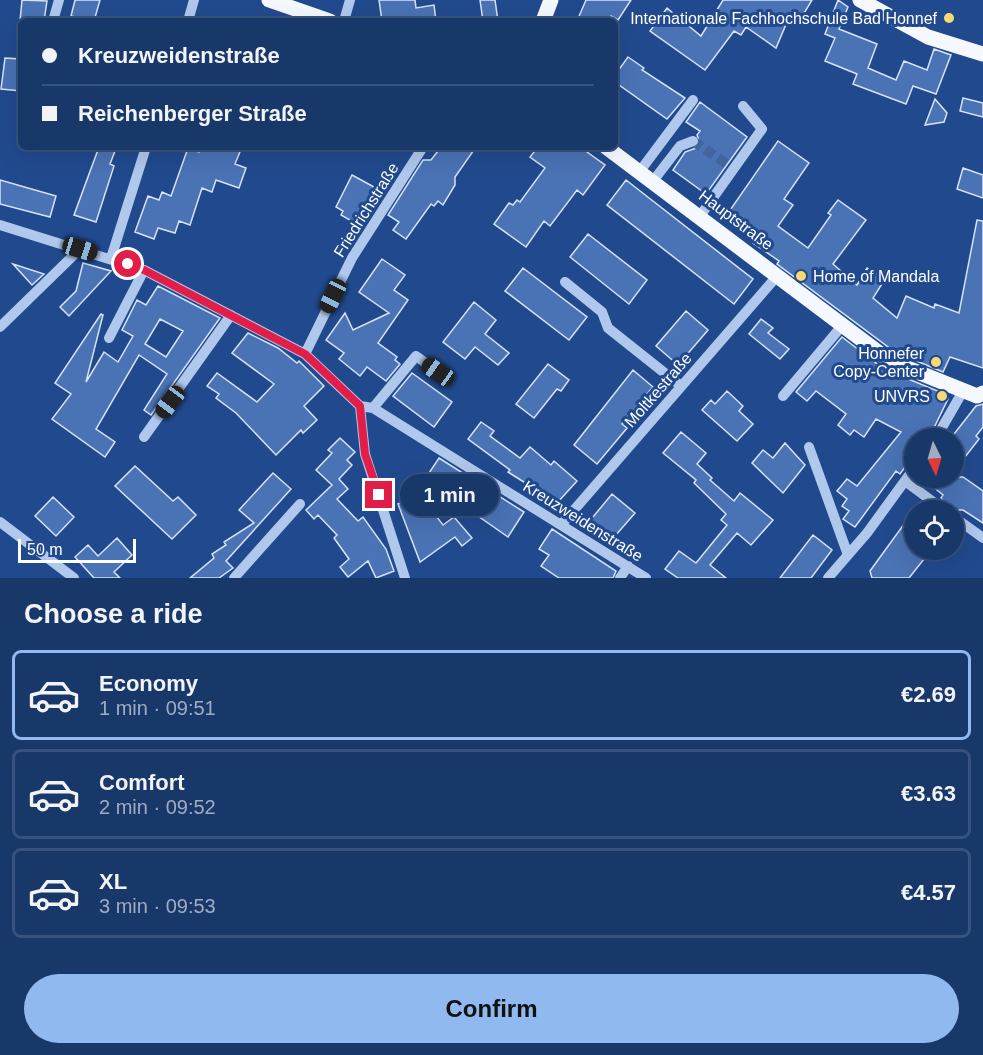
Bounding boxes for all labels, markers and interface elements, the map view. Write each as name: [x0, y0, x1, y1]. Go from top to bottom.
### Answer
place label: Internationale Fachhochschule Bad Honnef: [630, 10, 938, 27]
marker: Internationale Fachhochschule Bad Honnef: [942, 11, 956, 25]
text: Kreuzweidenstraße: [78, 43, 280, 68]
text: Reichenberger Straße: [78, 101, 307, 126]
street label: Friedrichstraße: [330, 160, 402, 260]
street label: Hauptstraße: [696, 187, 776, 253]
car: [60, 235, 100, 263]
route start: [114, 250, 141, 277]
place label: Home of Mandala: [813, 268, 939, 285]
marker: Home of Mandala: [794, 269, 808, 283]
car: [317, 276, 349, 316]
place label: Honnefer Copy-Center: [833, 345, 925, 380]
street label: Moltkestraße: [621, 349, 695, 430]
car: [418, 354, 458, 390]
marker: Honnefer Copy-Center: [929, 355, 943, 369]
car: [152, 382, 188, 422]
place label: UNVRS: [874, 388, 930, 405]
marker: UNVRS: [935, 389, 949, 403]
north arrow: [904, 428, 964, 488]
map controls: [904, 428, 964, 560]
callout: 1 min: [400, 474, 499, 516]
street label: Kreuzweidenstraße: [520, 477, 646, 565]
route end: [365, 481, 392, 508]
text: 1 min: [423, 484, 476, 506]
button: locate: [904, 500, 964, 560]
scale bar: [18, 536, 136, 564]
text: 50 m: [27, 541, 63, 558]
text: Choose a ride: [24, 599, 203, 629]
icon: car: [27, 668, 81, 722]
text: Economy: [99, 671, 198, 696]
text: €2.69: [901, 682, 956, 707]
text: 1 min · 09:51: [99, 697, 216, 719]
icon: car: [27, 767, 81, 821]
text: Comfort: [99, 770, 185, 795]
text: €3.63: [901, 781, 956, 806]
text: 2 min · 09:52: [99, 796, 216, 818]
icon: car: [27, 866, 81, 920]
text: XL: [99, 869, 127, 894]
text: €4.57: [901, 880, 956, 905]
text: 3 min · 09:53: [99, 895, 216, 917]
button: Confirm: [24, 974, 959, 1043]

